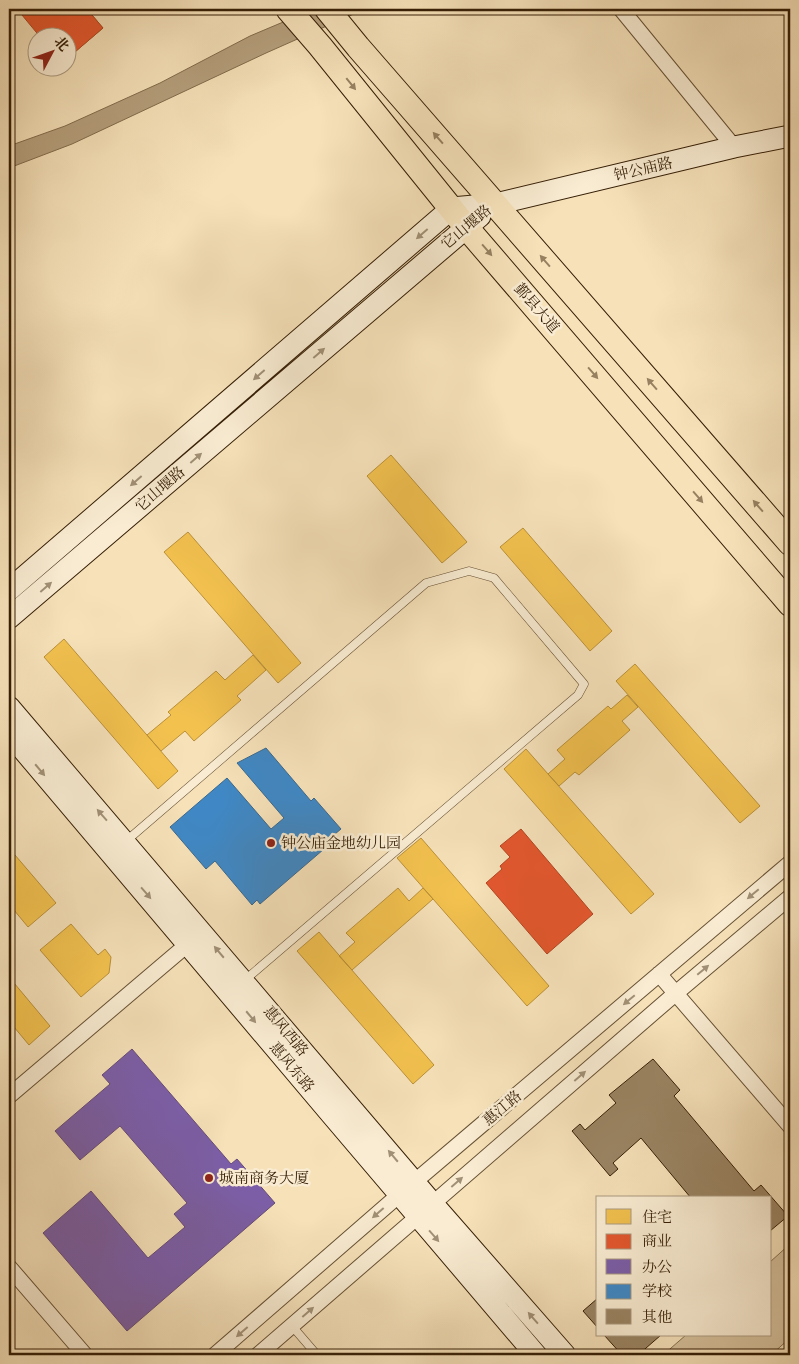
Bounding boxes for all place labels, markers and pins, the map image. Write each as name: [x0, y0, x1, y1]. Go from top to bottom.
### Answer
place label: 钟公庙金地幼儿园: [281, 833, 401, 852]
marker: 钟公庙金地幼儿园: [265, 837, 277, 849]
place label: 城南商务大厦: [219, 1168, 309, 1187]
marker: 城南商务大厦: [203, 1172, 215, 1184]

